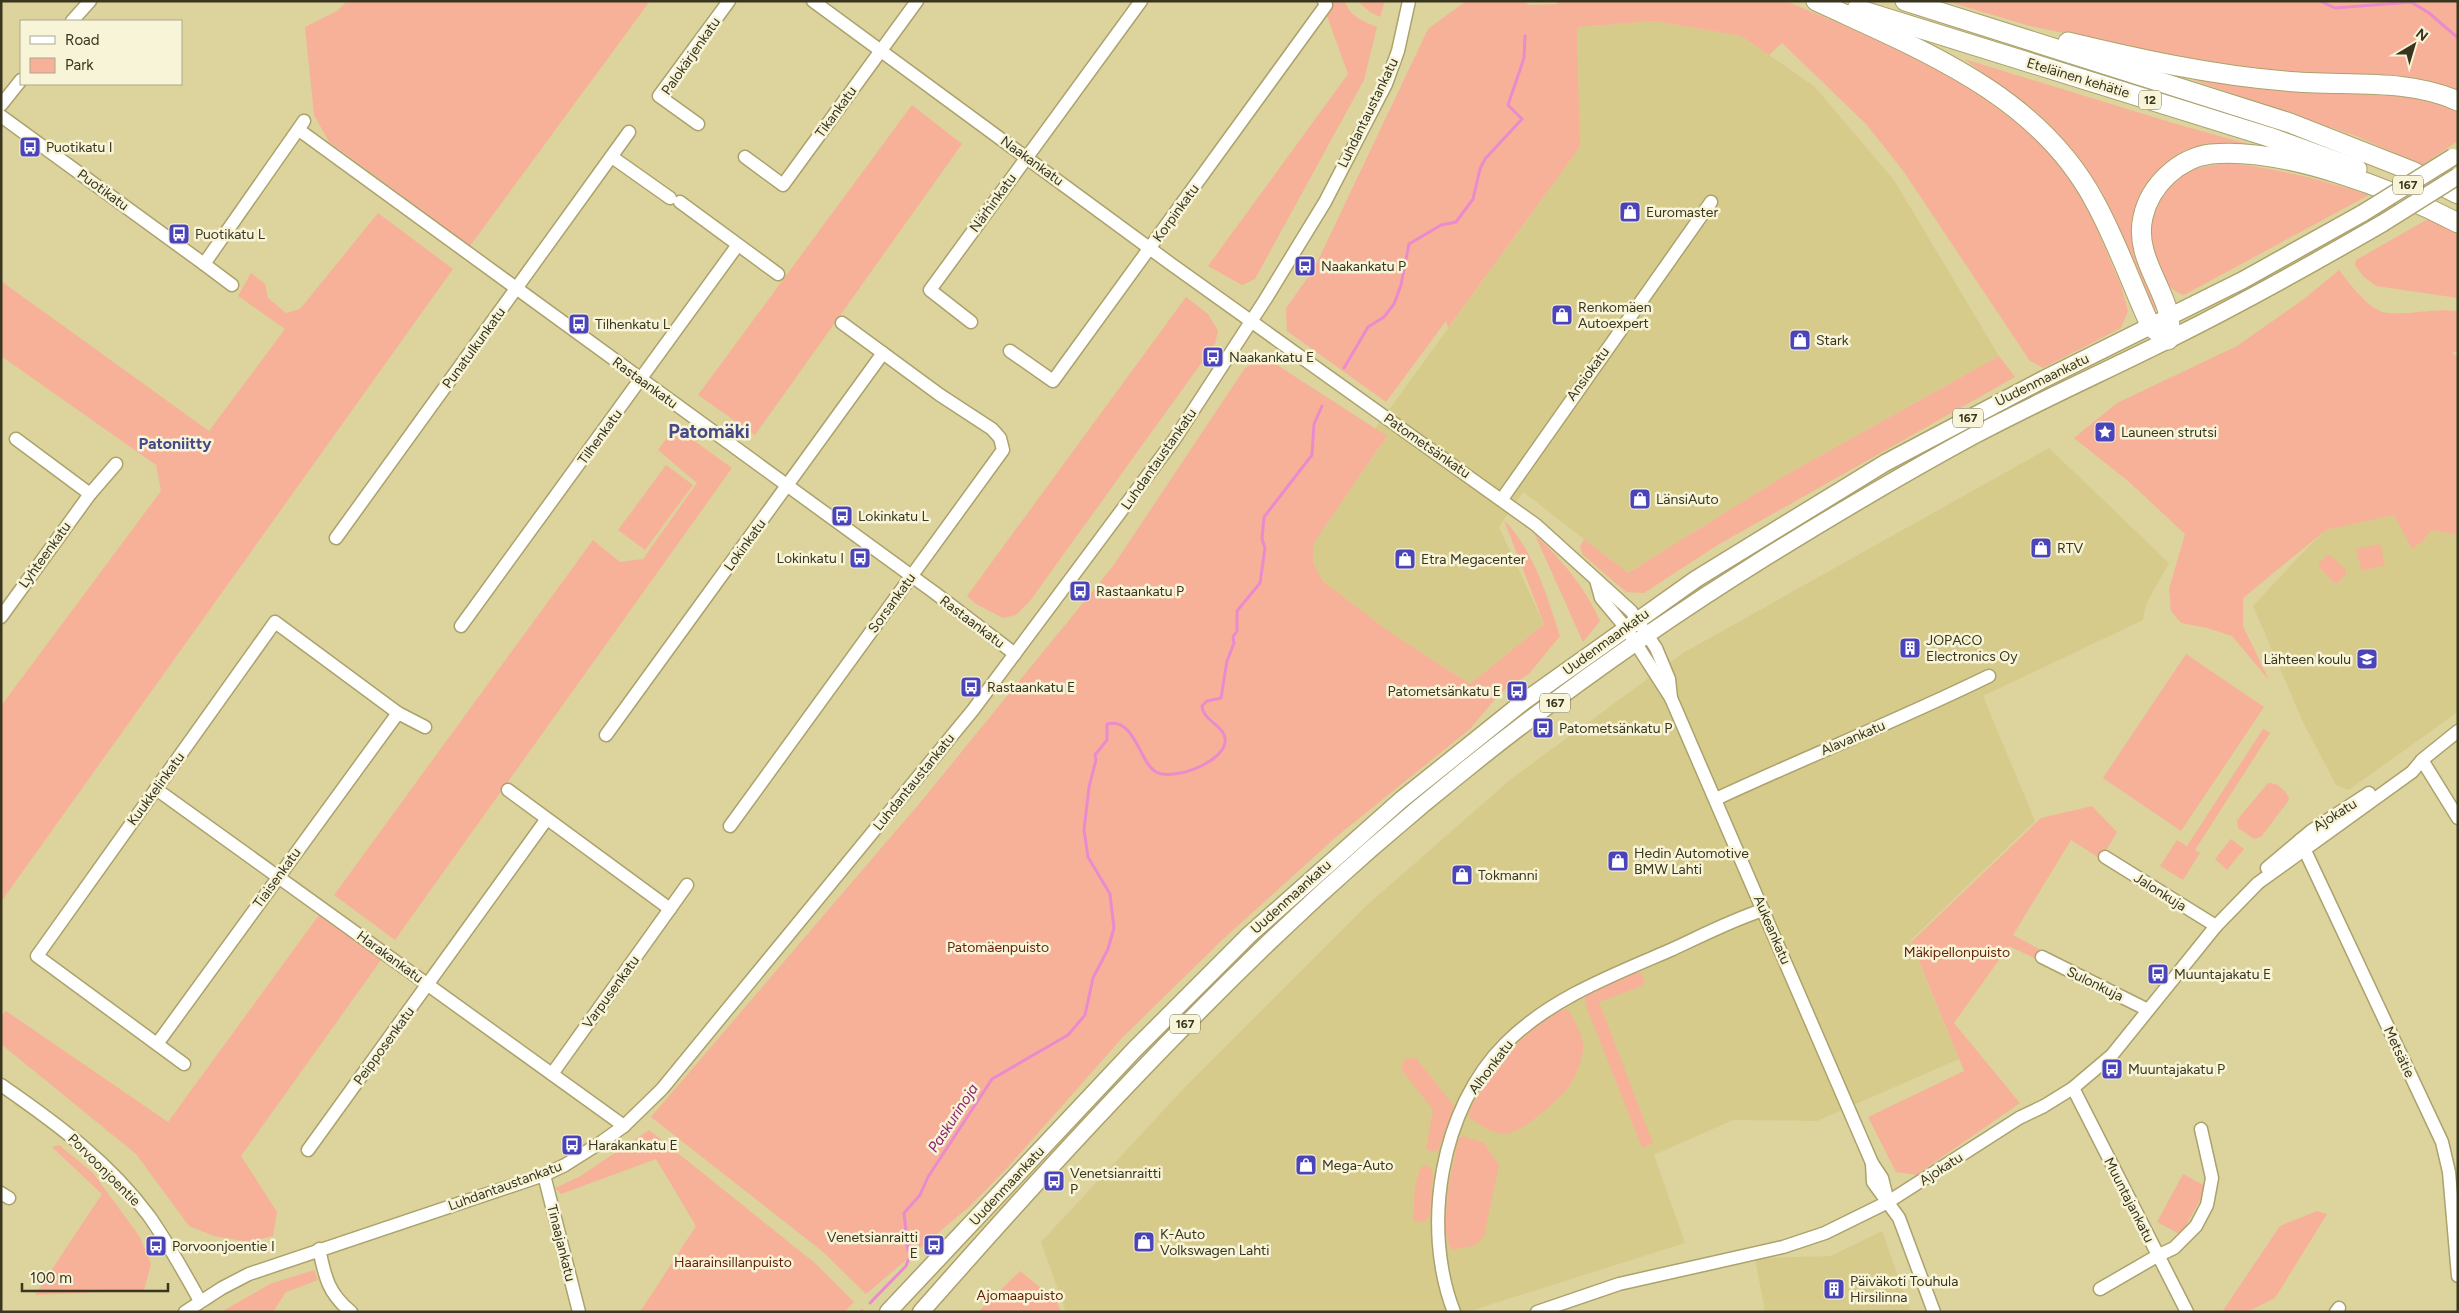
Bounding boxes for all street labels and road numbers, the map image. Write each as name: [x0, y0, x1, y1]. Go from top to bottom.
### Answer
street label: Palokärjenkatu: [658, 14, 724, 98]
street label: Eteläinen kehätie: [2024, 54, 2132, 102]
street label: Luhdantaustankatu: [1334, 55, 1402, 171]
street label: Tikankatu: [812, 83, 860, 141]
road number: 12: [2139, 90, 2161, 110]
street label: Naakankatu: [997, 132, 1067, 190]
street label: Puotikatu: [74, 166, 132, 214]
street label: Närhinkatu: [966, 170, 1020, 236]
road number: 167: [2393, 176, 2423, 194]
street label: Korpinkatu: [1149, 181, 1203, 245]
street label: Punatulkunkatu: [439, 304, 509, 392]
street label: Ansiokatu: [1563, 344, 1613, 404]
street label: Uudenmaankatu: [1992, 350, 2092, 410]
street label: Rastaankatu: [609, 354, 681, 412]
street label: Luhdantaustankatu: [1118, 405, 1200, 513]
street label: Tilhenkatu: [574, 406, 626, 468]
road number: 167: [1953, 408, 1983, 428]
street label: Patometsänkatu: [1380, 410, 1474, 482]
street label: Lokinkatu: [720, 516, 770, 574]
street label: Lyhteenkatu: [15, 519, 75, 591]
street label: Sorsankatu: [865, 570, 919, 636]
street label: Rastaankatu: [936, 592, 1008, 652]
street label: Uudenmaankatu: [1560, 605, 1652, 679]
road number: 167: [1540, 694, 1570, 712]
street label: Alavankatu: [1818, 717, 1888, 759]
street label: Luhdantaustankatu: [870, 730, 958, 834]
street label: Kuukkelinkatu: [124, 749, 188, 829]
street label: Ajokatu: [2310, 795, 2360, 835]
street label: Tiaisenkatu: [249, 845, 305, 911]
street label: Uudenmaankatu: [1247, 856, 1335, 938]
street label: Jalonkuja: [2131, 869, 2189, 915]
street label: Aukeankatu: [1750, 893, 1794, 967]
street label: Harakankatu: [353, 927, 427, 987]
street label: Varpusenkatu: [579, 952, 643, 1032]
street label: Sulonkuja: [2064, 963, 2126, 1005]
street label: Peipposenkatu: [350, 1004, 418, 1088]
road number: 167: [1170, 1014, 1200, 1034]
street label: Metsätie: [2380, 1024, 2418, 1081]
street label: Alhonkatu: [1465, 1037, 1517, 1097]
street label: Porvoonjoentie: [64, 1130, 144, 1210]
street label: Uudenmaankatu: [966, 1143, 1048, 1229]
street label: Ajokatu: [1916, 1149, 1966, 1189]
street label: Muuntajankatu: [2100, 1155, 2158, 1245]
street label: Luhdantaustankatu: [446, 1158, 564, 1214]
street label: Tinaajankatu: [543, 1203, 579, 1283]

